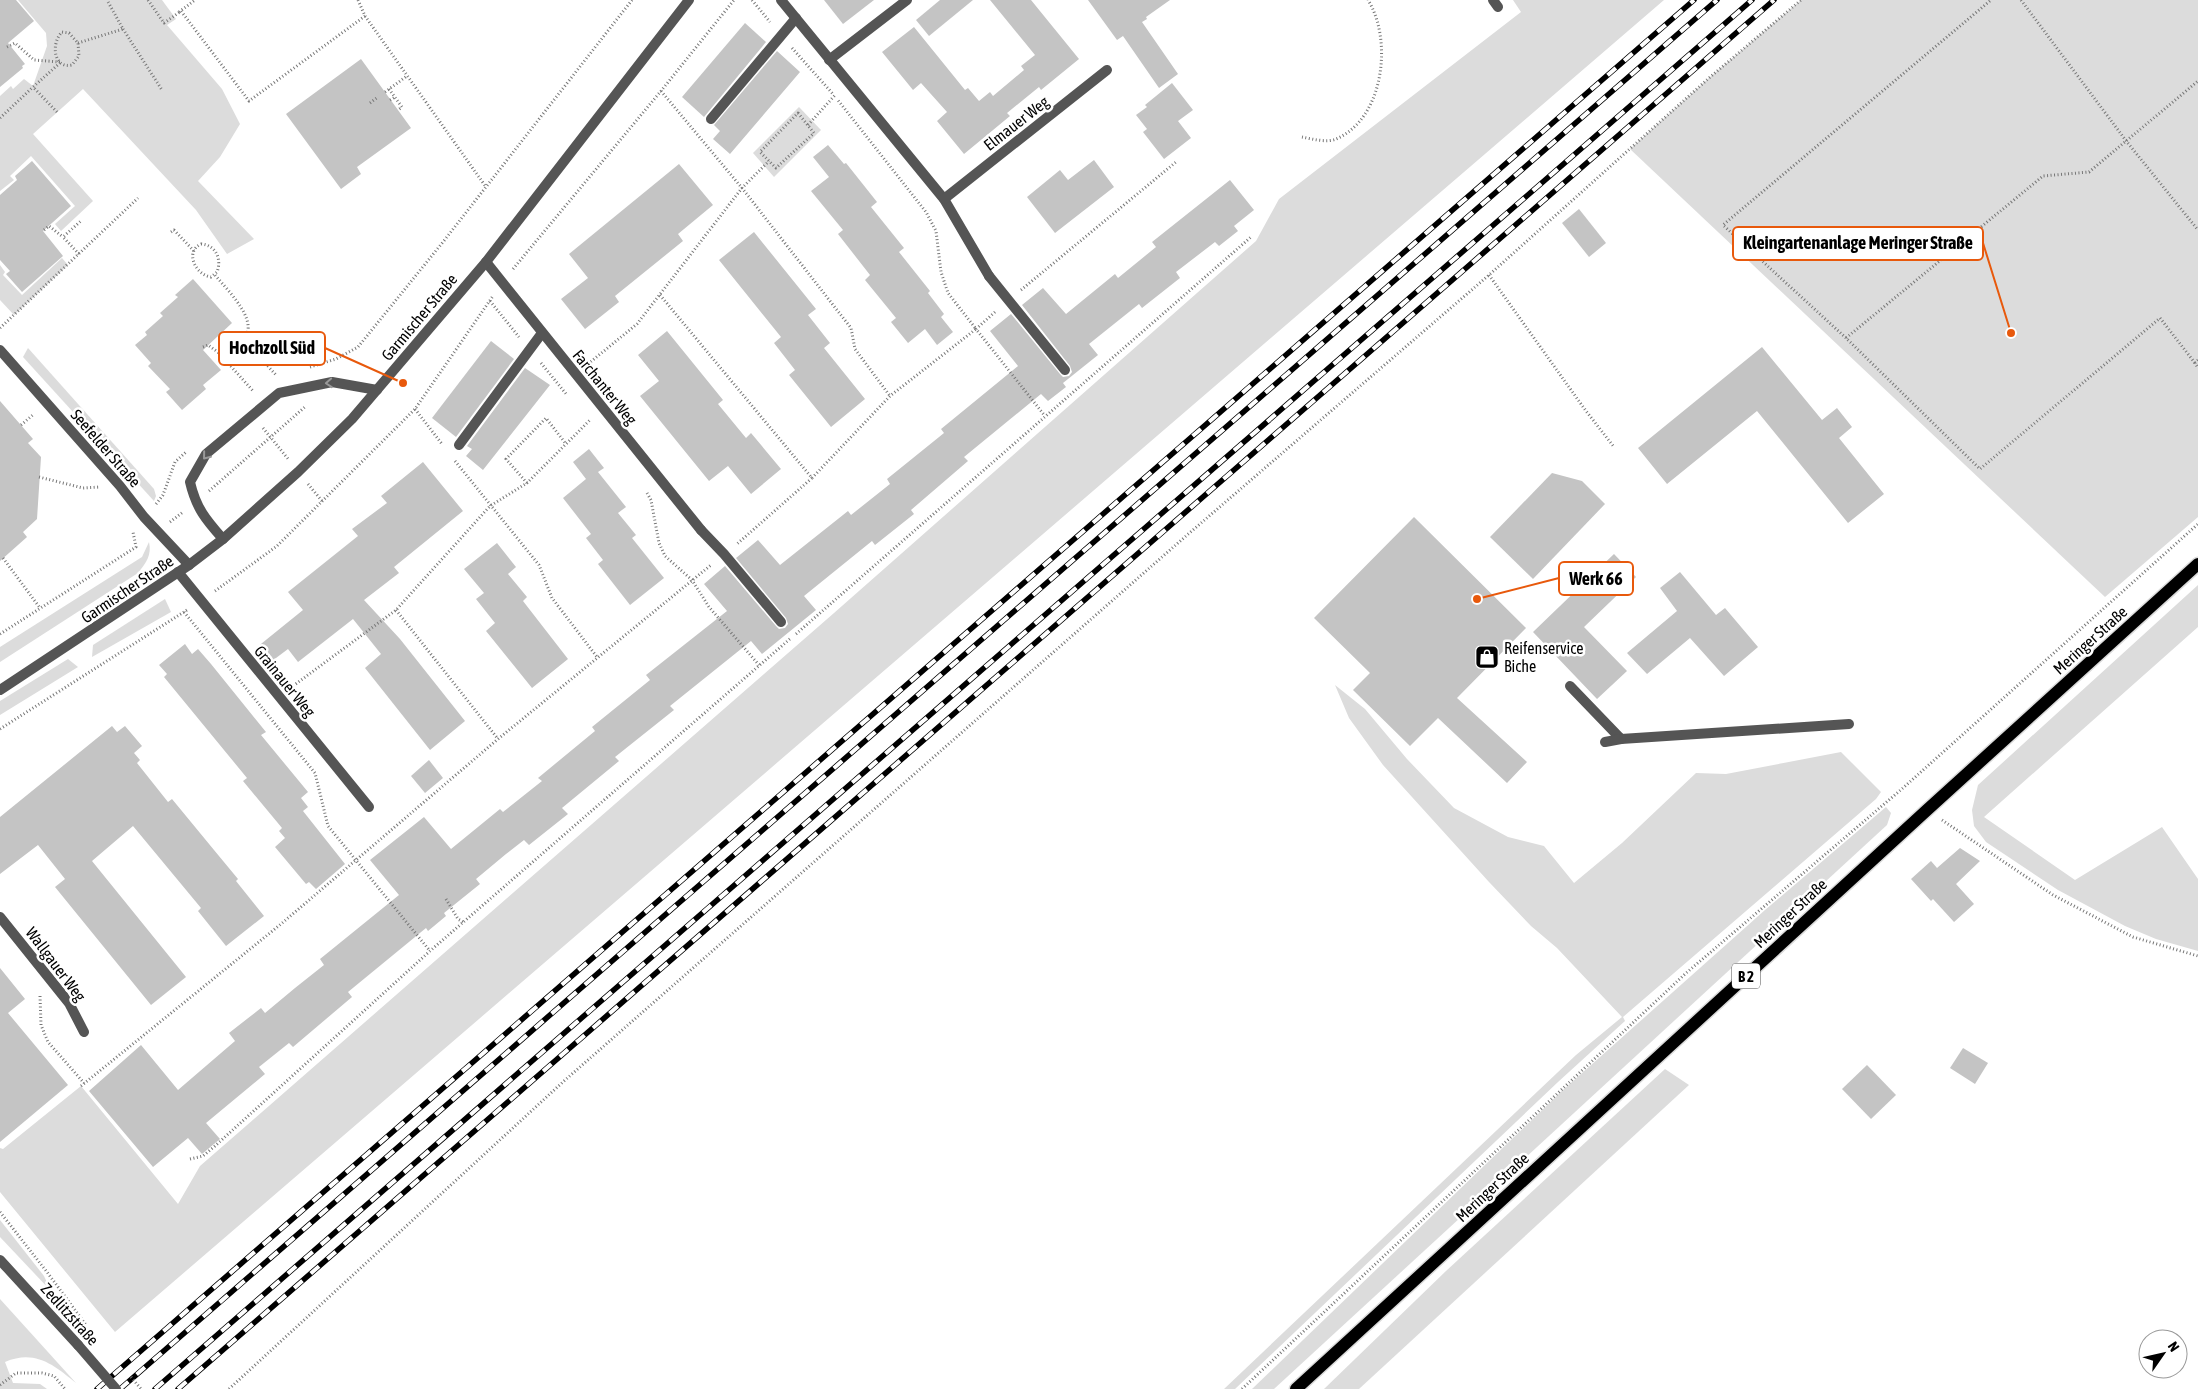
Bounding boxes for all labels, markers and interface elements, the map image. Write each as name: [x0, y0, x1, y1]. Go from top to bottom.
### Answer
street label: Elmauer Weg: [980, 92, 1053, 155]
callout: Kleingartenanlage Meringer Straße: [1733, 227, 1983, 260]
text: Kleingartenanlage Meringer Straße: [1743, 232, 1973, 253]
street label: Garmischer Straße: [378, 270, 460, 364]
callout: Hochzoll Süd: [219, 332, 325, 365]
text: Hochzoll Süd: [229, 337, 315, 358]
street label: Farchanter Weg: [569, 346, 641, 429]
one-way arrow: [325, 378, 333, 389]
street label: Seefelder Straße: [68, 406, 144, 490]
one-way arrow: [203, 450, 212, 459]
street label: Garmischer Straße: [77, 552, 177, 626]
callout: Werk 66: [1559, 562, 1633, 595]
text: Werk 66: [1568, 568, 1623, 589]
street label: Meringer Straße: [2049, 602, 2131, 678]
place label: Reifenservice Biche: [1504, 639, 1583, 675]
street label: Grainauer Weg: [250, 642, 319, 721]
shop icon: Reifenservice Biche: [1474, 644, 1500, 670]
street label: Meringer Straße: [1750, 875, 1831, 952]
street label: Wallgauer Weg: [22, 923, 90, 1005]
road number: B 2: [1732, 964, 1760, 988]
street label: Meringer Straße: [1452, 1149, 1533, 1226]
street label: Zedlitzstraße: [38, 1279, 102, 1349]
north arrow: [2138, 1329, 2188, 1379]
text: N: [2165, 1339, 2183, 1355]

